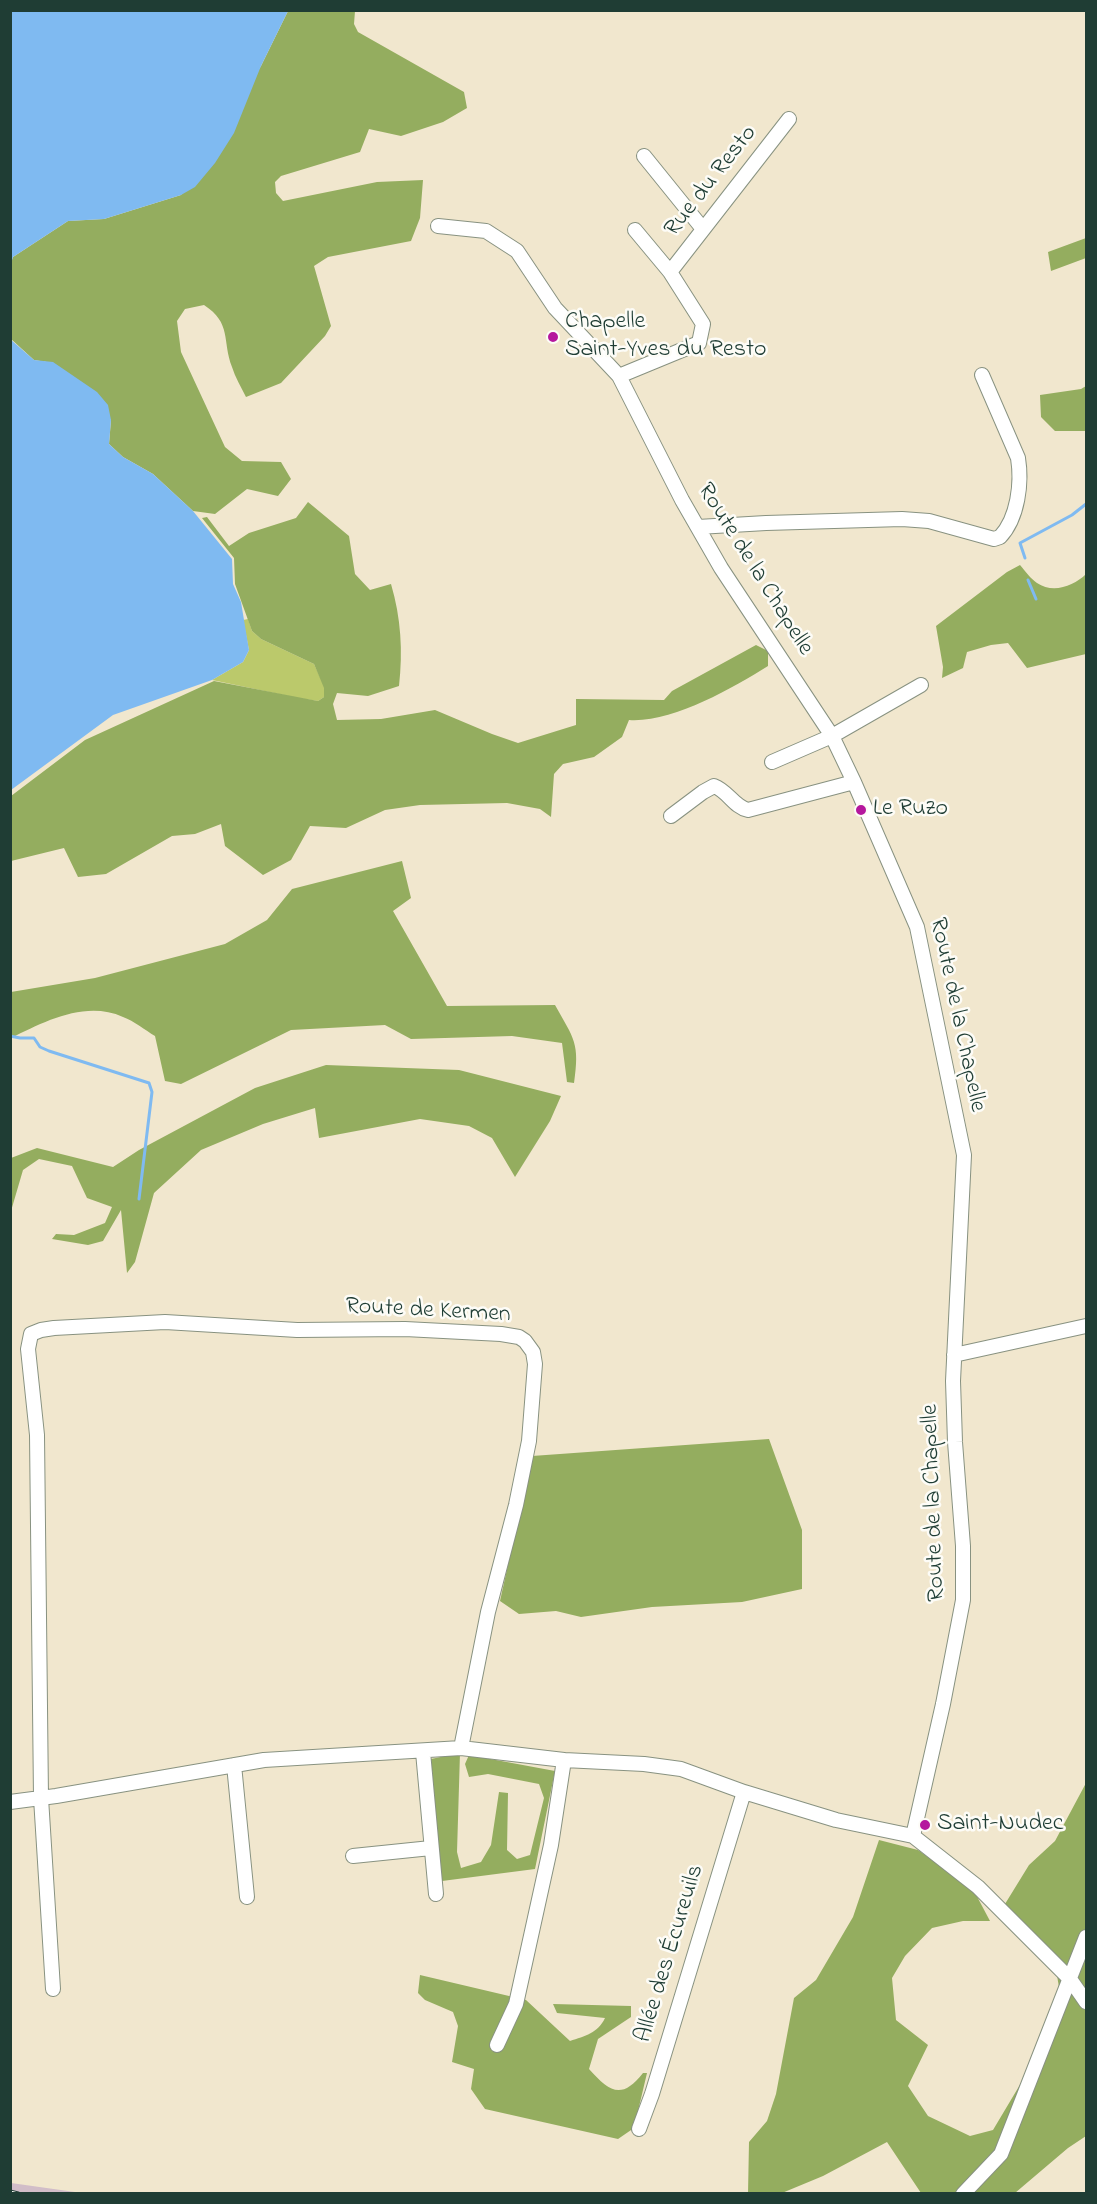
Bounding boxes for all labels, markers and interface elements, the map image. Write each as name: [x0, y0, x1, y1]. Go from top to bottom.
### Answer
street label: Rue du Resto: [660, 120, 764, 244]
place label: Chapelle Saint-Yves du Resto: [565, 309, 766, 365]
marker: Chapelle Saint-Yves du Resto: [546, 330, 560, 344]
street label: Route de la Chapelle: [689, 479, 819, 661]
place label: Le Ruzo: [873, 796, 948, 824]
marker: Le Ruzo: [854, 803, 868, 817]
street label: Route de la Chapelle: [921, 915, 991, 1115]
street label: Route de Kermen: [345, 1293, 511, 1331]
street label: Route de la Chapelle: [917, 1404, 953, 1602]
place label: Saint-Nudec: [937, 1811, 1063, 1839]
marker: Saint-Nudec: [918, 1818, 932, 1832]
street label: Allée des Écureuils: [630, 1862, 712, 2046]

